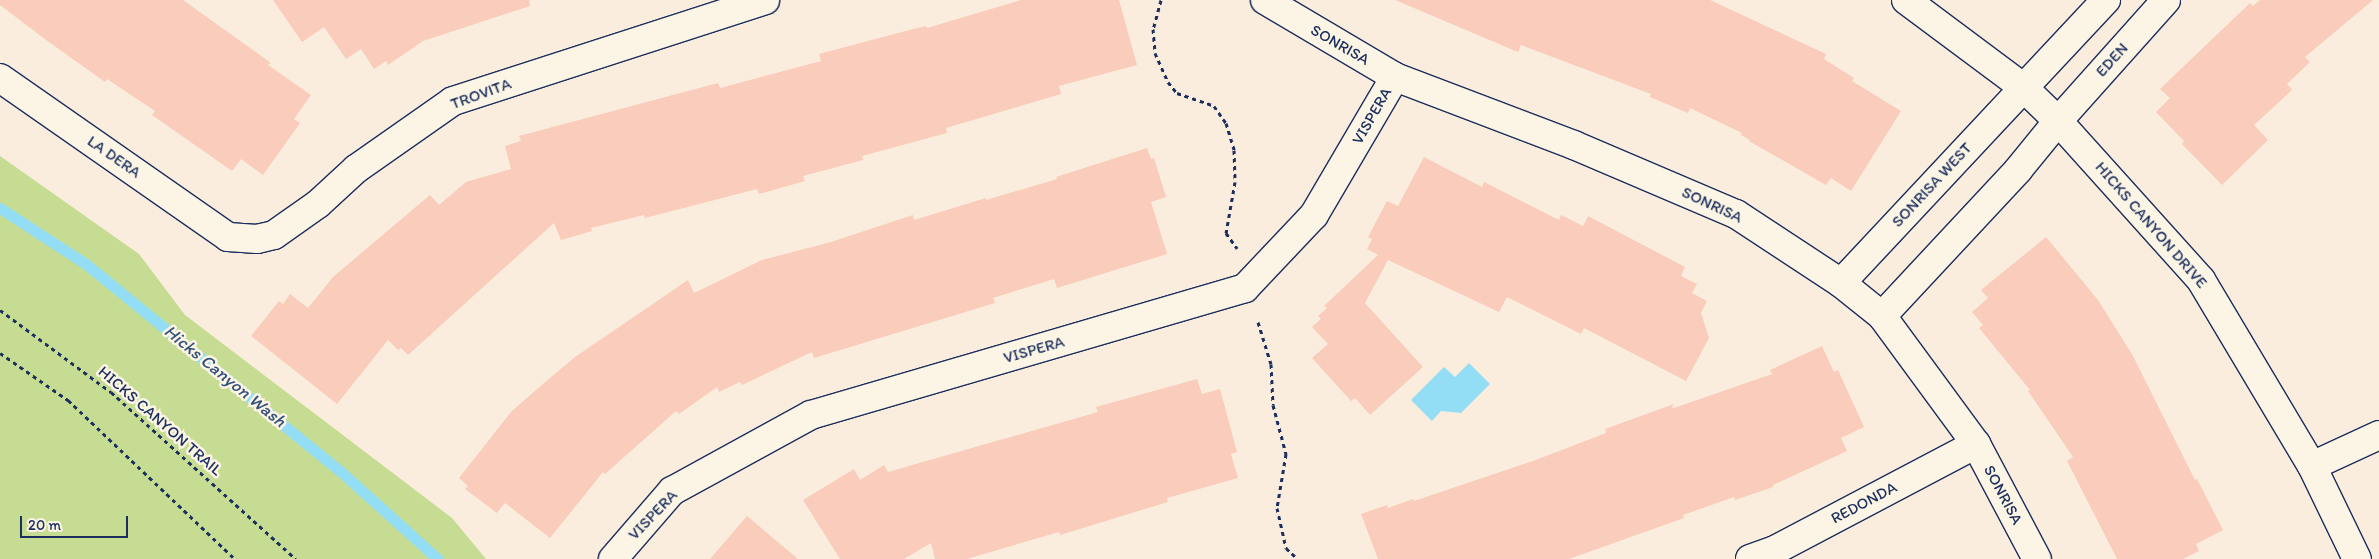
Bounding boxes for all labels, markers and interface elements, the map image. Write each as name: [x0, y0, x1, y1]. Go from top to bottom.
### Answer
street label: SONRISA: [1307, 21, 1373, 69]
street label: EDEN: [2092, 39, 2132, 81]
street label: TROVITA: [448, 74, 514, 114]
street label: VISPERA: [1348, 84, 1396, 148]
street label: LA DERA: [83, 131, 145, 183]
street label: SONRISA WEST: [1888, 139, 1976, 231]
street label: HICKS CANYON DRIVE: [2091, 158, 2211, 292]
street label: SONRISA: [1679, 183, 1745, 227]
water label: Hicks Canyon Wash: [159, 320, 291, 432]
street label: VISPERA: [1001, 332, 1067, 368]
street label: HICKS CANYON TRAIL: [94, 362, 226, 480]
street label: SONRISA: [1979, 462, 2027, 528]
street label: REDONDA: [1828, 478, 1900, 528]
street label: VISPERA: [624, 486, 682, 544]
scale bar: [22, 506, 130, 538]
text: 20 m: [28, 516, 61, 534]

